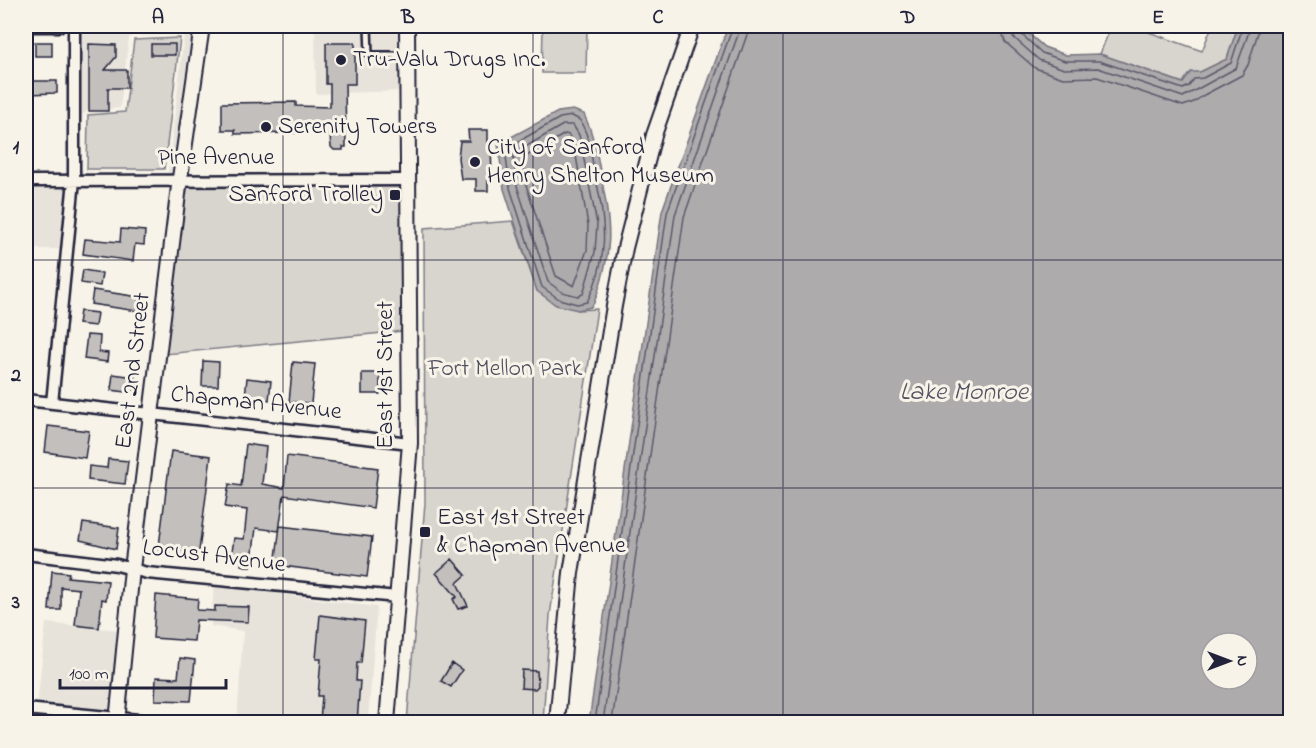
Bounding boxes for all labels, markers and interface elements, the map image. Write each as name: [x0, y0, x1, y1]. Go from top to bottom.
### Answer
text: A: [152, 4, 164, 33]
text: B: [400, 4, 415, 33]
text: C: [653, 4, 664, 33]
text: D: [900, 4, 915, 33]
text: E: [1152, 4, 1164, 33]
place label: Tru-Valu Drugs Inc.: [353, 43, 546, 78]
marker: Tru-Valu Drugs Inc.: [334, 53, 348, 67]
place label: Serenity Towers: [278, 110, 437, 146]
marker: Serenity Towers: [259, 120, 273, 134]
place label: City of Sanford Henry Shelton Museum: [487, 131, 714, 195]
text: 1: [13, 134, 20, 163]
street label: Pine Avenue: [157, 141, 275, 176]
marker: City of Sanford Henry Shelton Museum: [468, 155, 482, 169]
place label: Sanford Trolley: [229, 178, 383, 214]
marker: Sanford Trolley: [388, 188, 402, 202]
street label: East 2nd Street: [107, 291, 161, 451]
street label: East 1st Street: [369, 301, 404, 449]
park label: Fort Mellon Park: [427, 352, 583, 387]
text: 2: [10, 362, 21, 391]
water label: Lake Monroe: [900, 374, 1030, 412]
street label: Chapman Avenue: [169, 378, 343, 430]
place label: East 1st Street & Chapman Avenue: [437, 501, 626, 564]
marker: East 1st Street & Chapman Avenue: [418, 525, 432, 539]
street label: Locust Avenue: [141, 531, 288, 583]
text: 3: [11, 589, 20, 618]
north arrow: [1199, 631, 1259, 691]
scale bar: [60, 652, 226, 690]
text: N: [1230, 656, 1254, 667]
text: 100 m: [69, 662, 109, 688]

